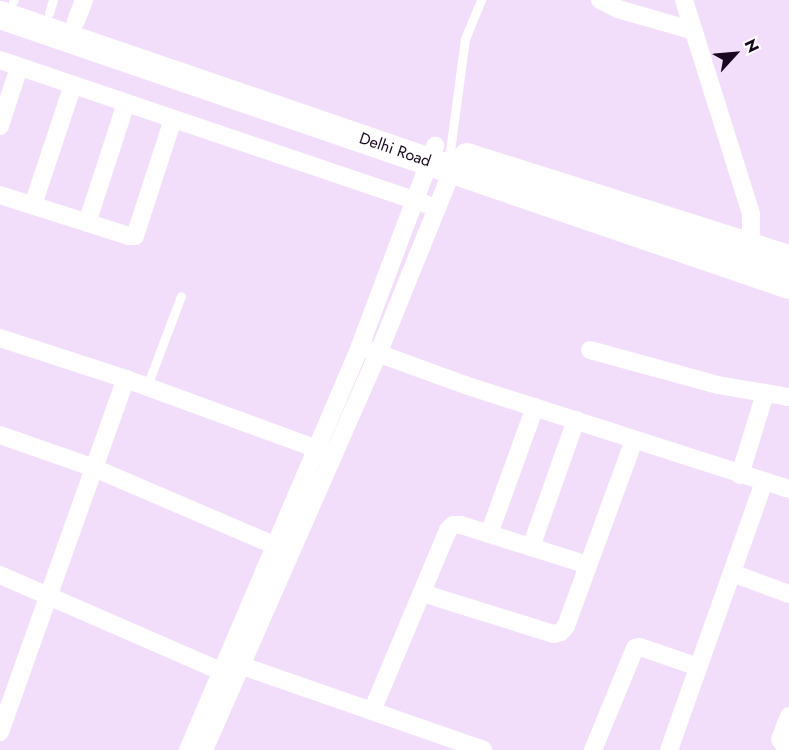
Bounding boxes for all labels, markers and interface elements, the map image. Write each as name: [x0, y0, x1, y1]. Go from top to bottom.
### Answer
north arrow: [705, 24, 765, 84]
text: N: [739, 35, 765, 57]
street label: Delhi Road: [357, 129, 433, 171]

